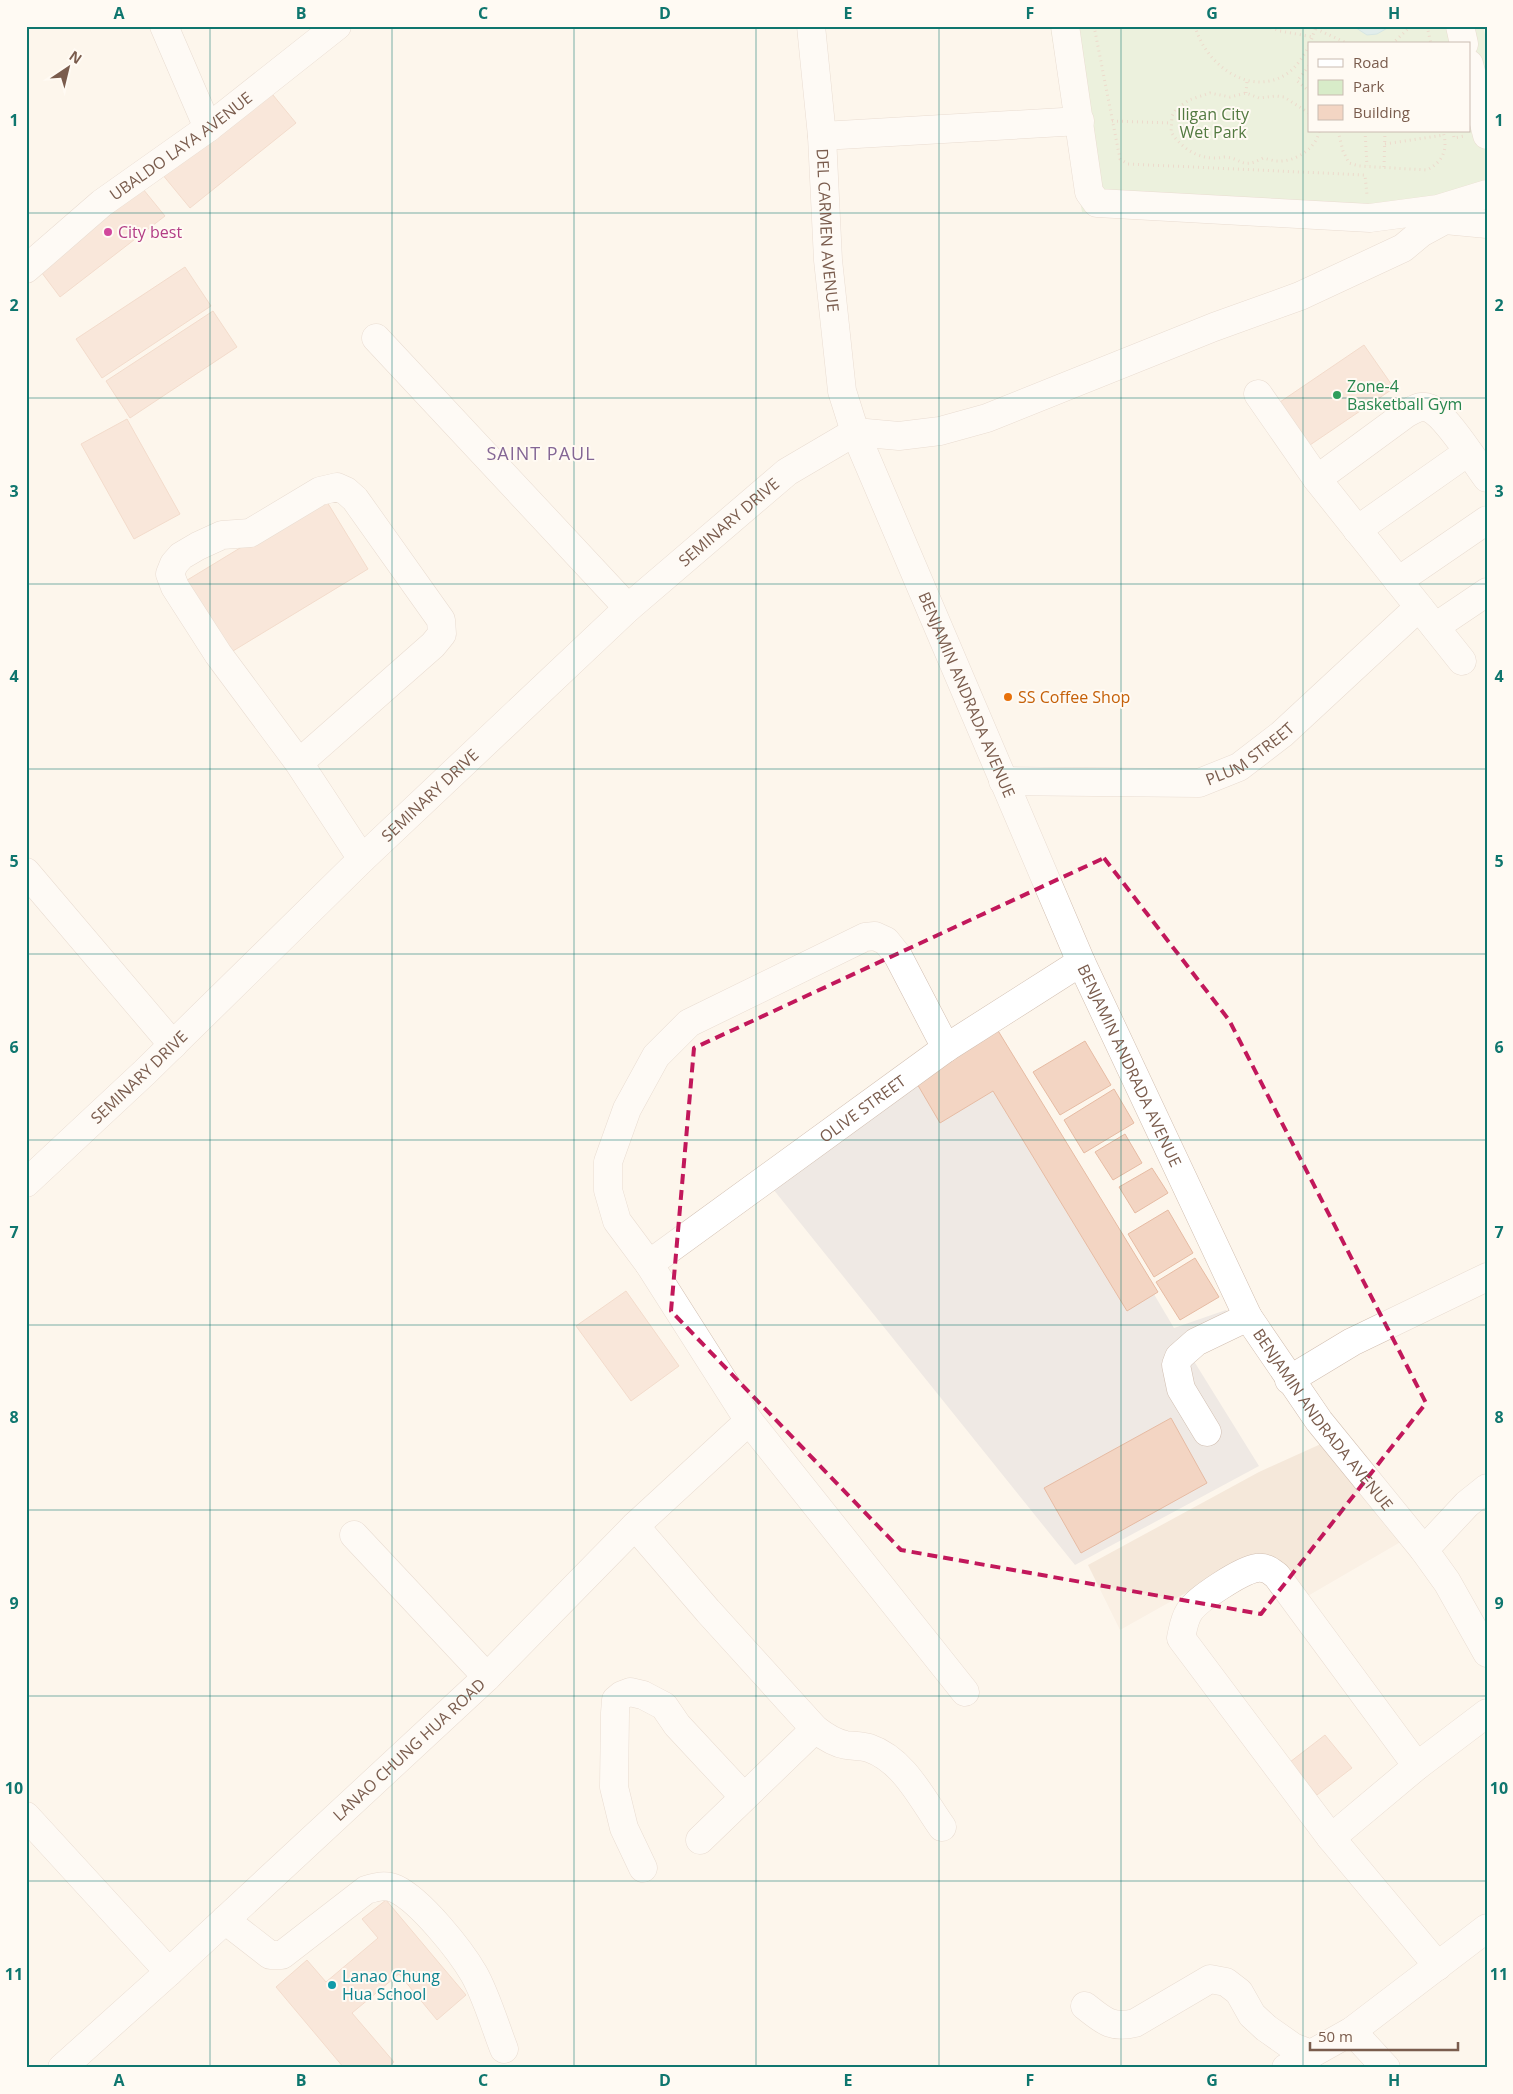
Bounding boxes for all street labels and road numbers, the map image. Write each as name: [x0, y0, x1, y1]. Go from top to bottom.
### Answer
street label: UBALDO LAYA AVENUE: [105, 86, 257, 205]
street label: DEL CARMEN AVENUE: [812, 148, 844, 313]
street label: SEMINARY DRIVE: [674, 473, 784, 571]
street label: BENJAMIN ANDRADA AVENUE: [913, 588, 1021, 801]
street label: PLUM STREET: [1202, 717, 1299, 790]
street label: SEMINARY DRIVE: [376, 744, 483, 846]
street label: BENJAMIN ANDRADA AVENUE: [1073, 961, 1187, 1170]
street label: SEMINARY DRIVE: [86, 1025, 192, 1128]
street label: OLIVE STREET: [815, 1070, 910, 1148]
street label: BENJAMIN ANDRADA AVENUE: [1248, 1324, 1398, 1515]
street label: LANAO CHUNG HUA ROAD: [328, 1673, 490, 1826]

